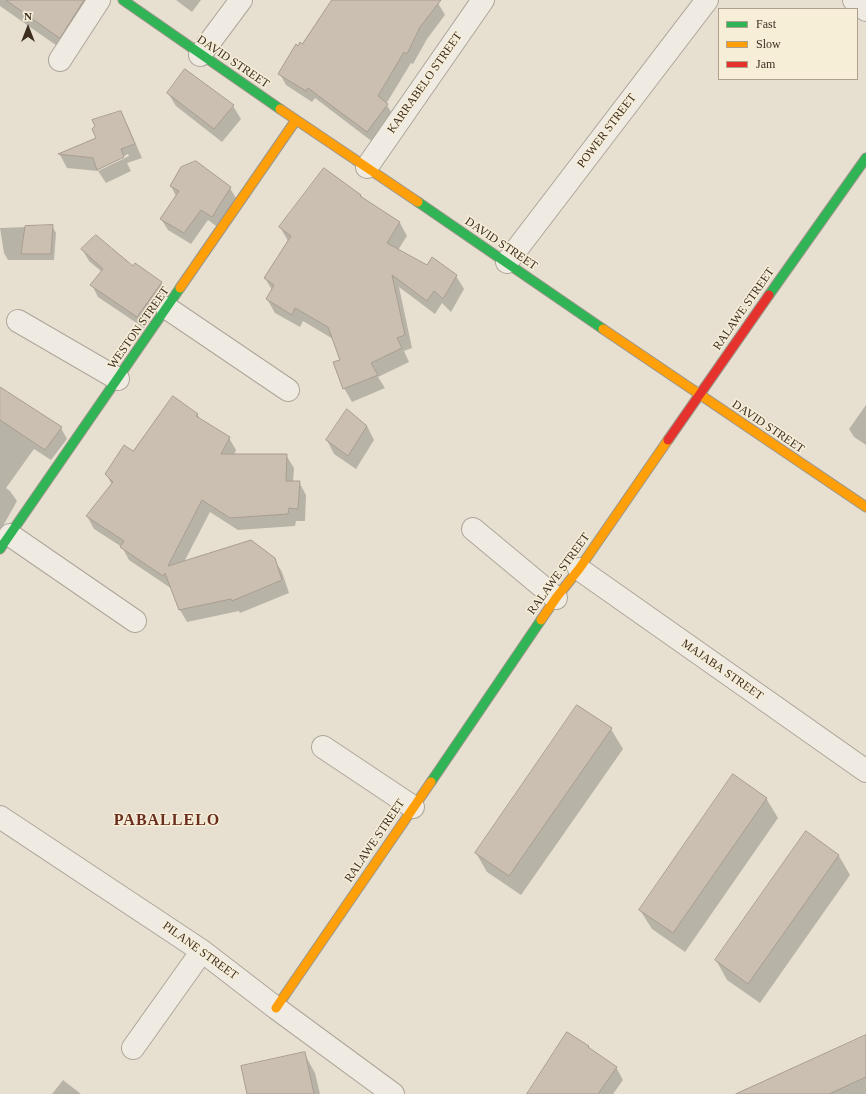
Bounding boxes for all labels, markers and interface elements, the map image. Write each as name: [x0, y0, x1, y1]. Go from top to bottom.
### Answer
north arrow: [8, 8, 48, 48]
legend: [718, 8, 858, 80]
text: N: [24, 10, 32, 22]
text: Fast: [756, 17, 776, 31]
street label: KARRABELO STREET: [385, 30, 465, 136]
street label: DAVID STREET: [194, 33, 272, 91]
text: Slow: [756, 37, 781, 51]
text: Jam: [756, 57, 775, 71]
street label: POWER STREET: [574, 91, 640, 171]
street label: DAVID STREET: [462, 215, 540, 273]
street label: RALAWE STREET: [710, 265, 778, 353]
street label: WESTON STREET: [105, 284, 173, 372]
street label: DAVID STREET: [729, 398, 807, 456]
street label: RALAWE STREET: [525, 530, 593, 618]
street label: MAJABA STREET: [678, 636, 766, 704]
street label: RALAWE STREET: [342, 797, 408, 885]
district label: PABALLELO: [114, 811, 220, 831]
street label: PILANE STREET: [159, 919, 241, 983]

